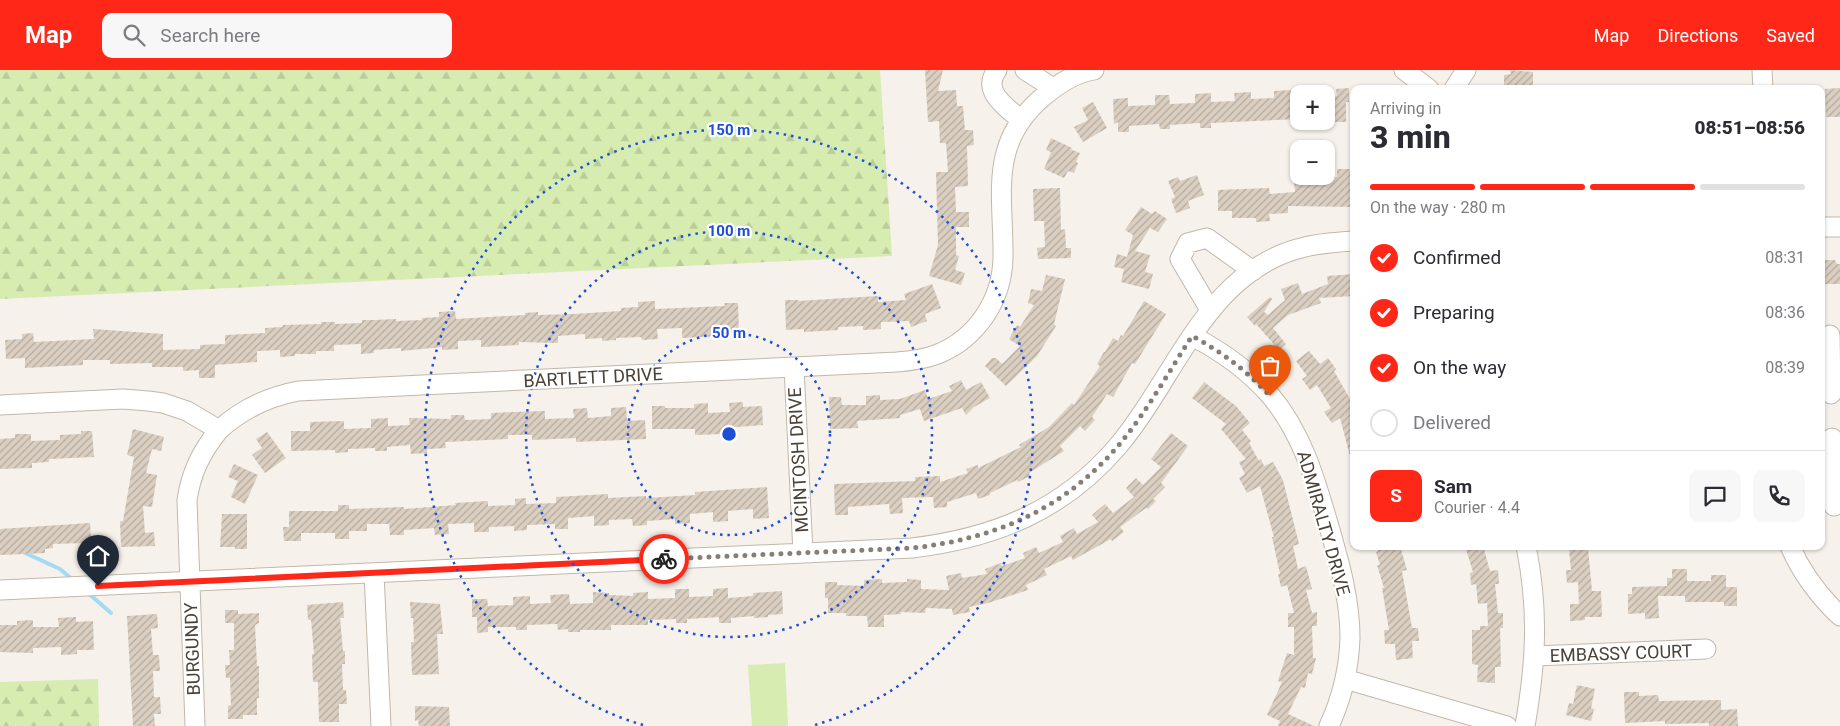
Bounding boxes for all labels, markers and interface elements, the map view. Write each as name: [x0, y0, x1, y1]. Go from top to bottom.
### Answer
search box: [102, 13, 452, 58]
text: Map: [25, 21, 72, 49]
icon: search: [120, 21, 148, 49]
text: Search here: [160, 24, 260, 47]
text: Map: [1594, 25, 1629, 46]
text: Directions: [1657, 25, 1738, 46]
text: Saved: [1766, 25, 1815, 46]
map controls: [1290, 85, 1335, 185]
button: +: [1290, 85, 1335, 130]
text: Arriving in: [1370, 99, 1441, 118]
text: 08:51–08:56: [1694, 116, 1805, 139]
text: 3 min: [1370, 118, 1451, 156]
text: 150 m: [708, 121, 750, 139]
button: −: [1290, 140, 1335, 185]
text: On the way · 280 m: [1370, 198, 1506, 217]
text: 100 m: [708, 222, 750, 240]
icon: check: [1370, 244, 1398, 272]
text: Confirmed: [1413, 246, 1501, 269]
text: 08:31: [1765, 248, 1805, 267]
icon: check: [1370, 299, 1398, 327]
text: Preparing: [1413, 301, 1495, 324]
text: 08:36: [1765, 303, 1805, 322]
text: 50 m: [712, 324, 746, 342]
pin: [1249, 345, 1291, 396]
icon: bag: [1256, 352, 1284, 380]
icon: check: [1370, 354, 1398, 382]
text: On the way: [1413, 356, 1506, 379]
text: 08:39: [1765, 358, 1805, 377]
street label: BARTLETT DRIVE: [523, 363, 663, 391]
street label: MCINTOSH DRIVE: [784, 387, 812, 533]
text: Delivered: [1413, 411, 1491, 434]
centre of rings: [720, 425, 738, 443]
street label: ADMIRALTY DRIVE: [1293, 448, 1355, 598]
button: chat: [1689, 470, 1741, 522]
button: phone: [1753, 470, 1805, 522]
text: Sam: [1434, 475, 1472, 498]
text: S: [1390, 484, 1402, 507]
text: Courier · 4.4: [1434, 498, 1520, 517]
courier: [639, 534, 689, 584]
pin: [77, 535, 119, 586]
icon: home: [84, 542, 112, 570]
icon: bike: [650, 545, 678, 573]
street label: BURGUNDY: [180, 602, 204, 696]
street label: EMBASSY COURT: [1549, 640, 1693, 666]

